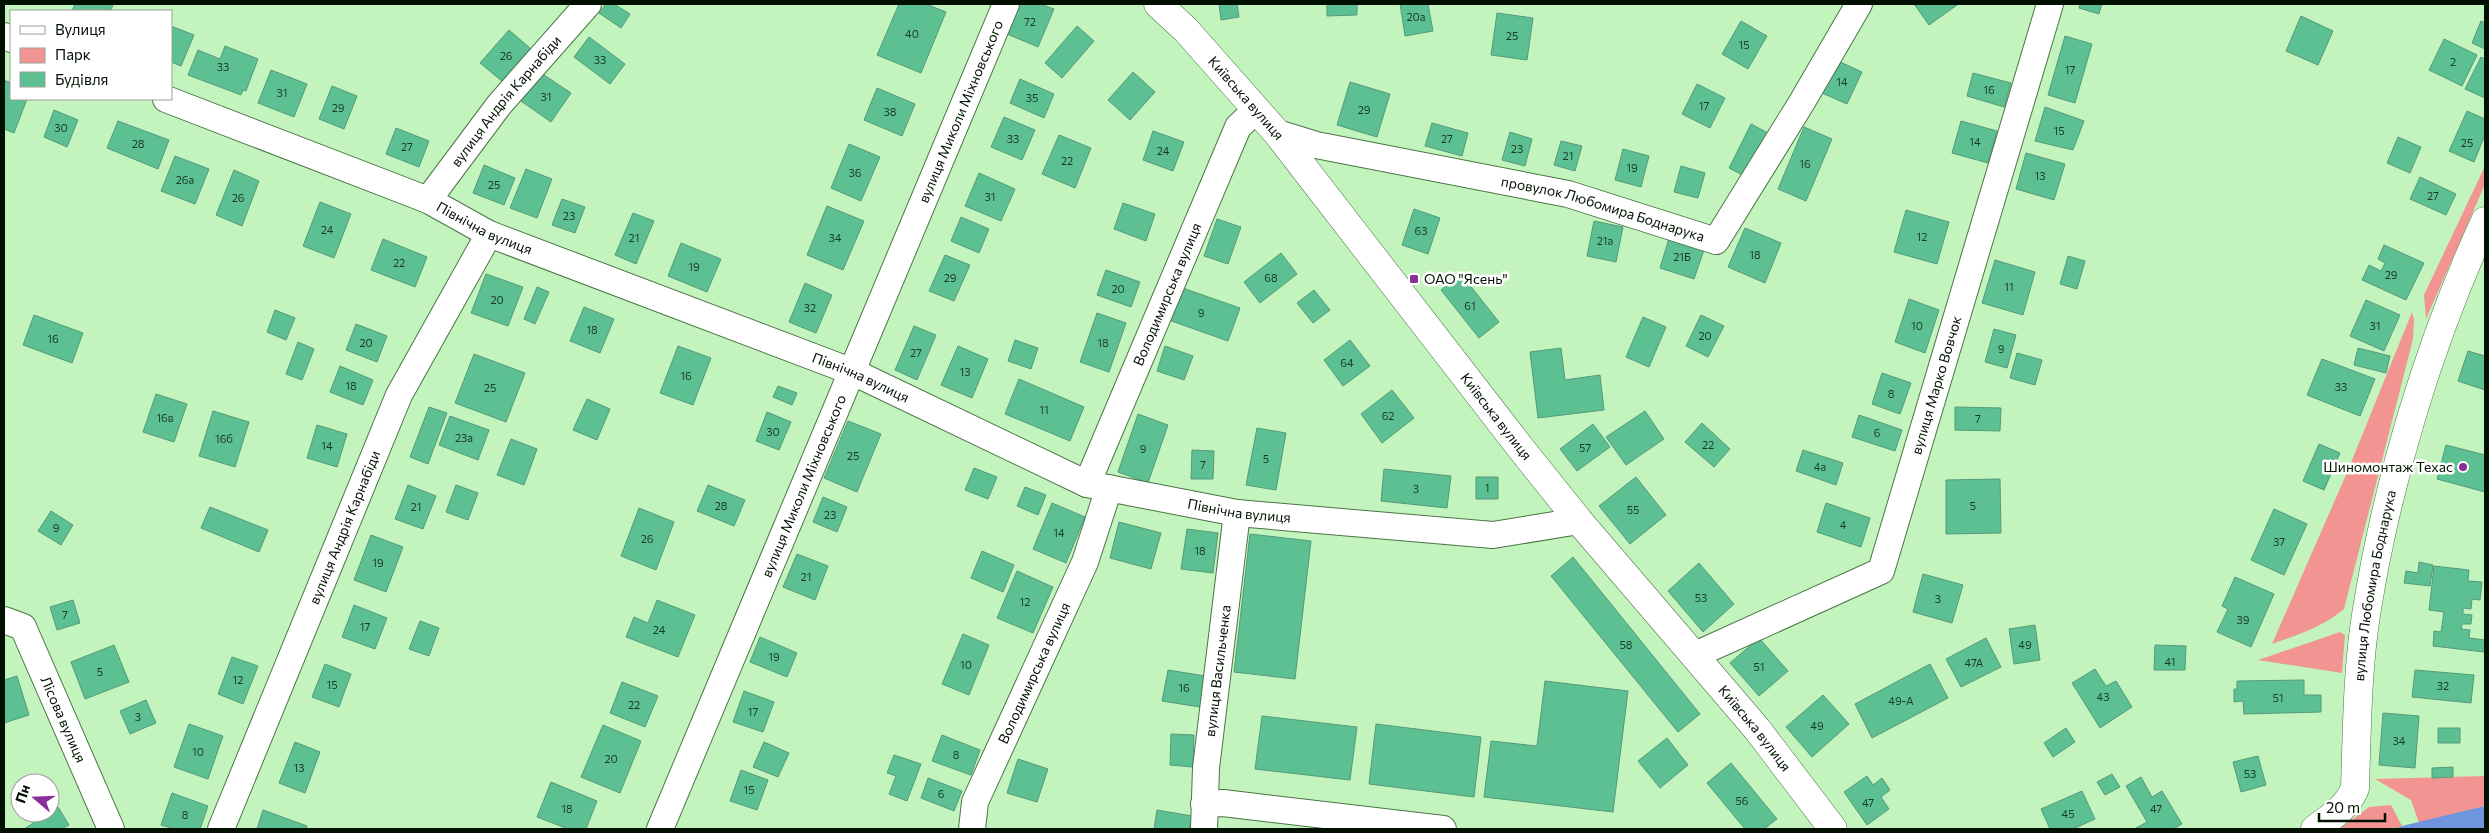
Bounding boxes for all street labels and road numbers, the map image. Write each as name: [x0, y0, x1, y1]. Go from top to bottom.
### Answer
street label: вулиця Миколи Міхновського: [915, 17, 1006, 205]
street label: вулиця Андрія Карнабіди: [447, 32, 564, 170]
street label: Київська вулиця: [1205, 52, 1288, 143]
street label: провулок Любомира Боднарука: [1500, 172, 1707, 245]
street label: Північна вулиця: [434, 198, 535, 258]
street label: Володимирська вулиця: [1129, 220, 1205, 368]
street label: вулиця Марко Вовчок: [1907, 313, 1965, 456]
street label: Північна вулиця: [810, 348, 912, 406]
street label: Київська вулиця: [1457, 369, 1536, 463]
street label: вулиця Миколи Міхновського: [758, 392, 849, 580]
street label: вулиця Андрія Карнабіди: [305, 448, 383, 607]
street label: вулиця Любомира Боднарука: [2350, 488, 2399, 682]
street label: Північна вулиця: [1186, 495, 1292, 526]
street label: Володимирська вулиця: [994, 600, 1073, 746]
street label: вулиця Васильченка: [1201, 604, 1234, 738]
street label: Лісова вулиця: [37, 673, 90, 765]
street label: Київська вулиця: [1715, 681, 1795, 774]

